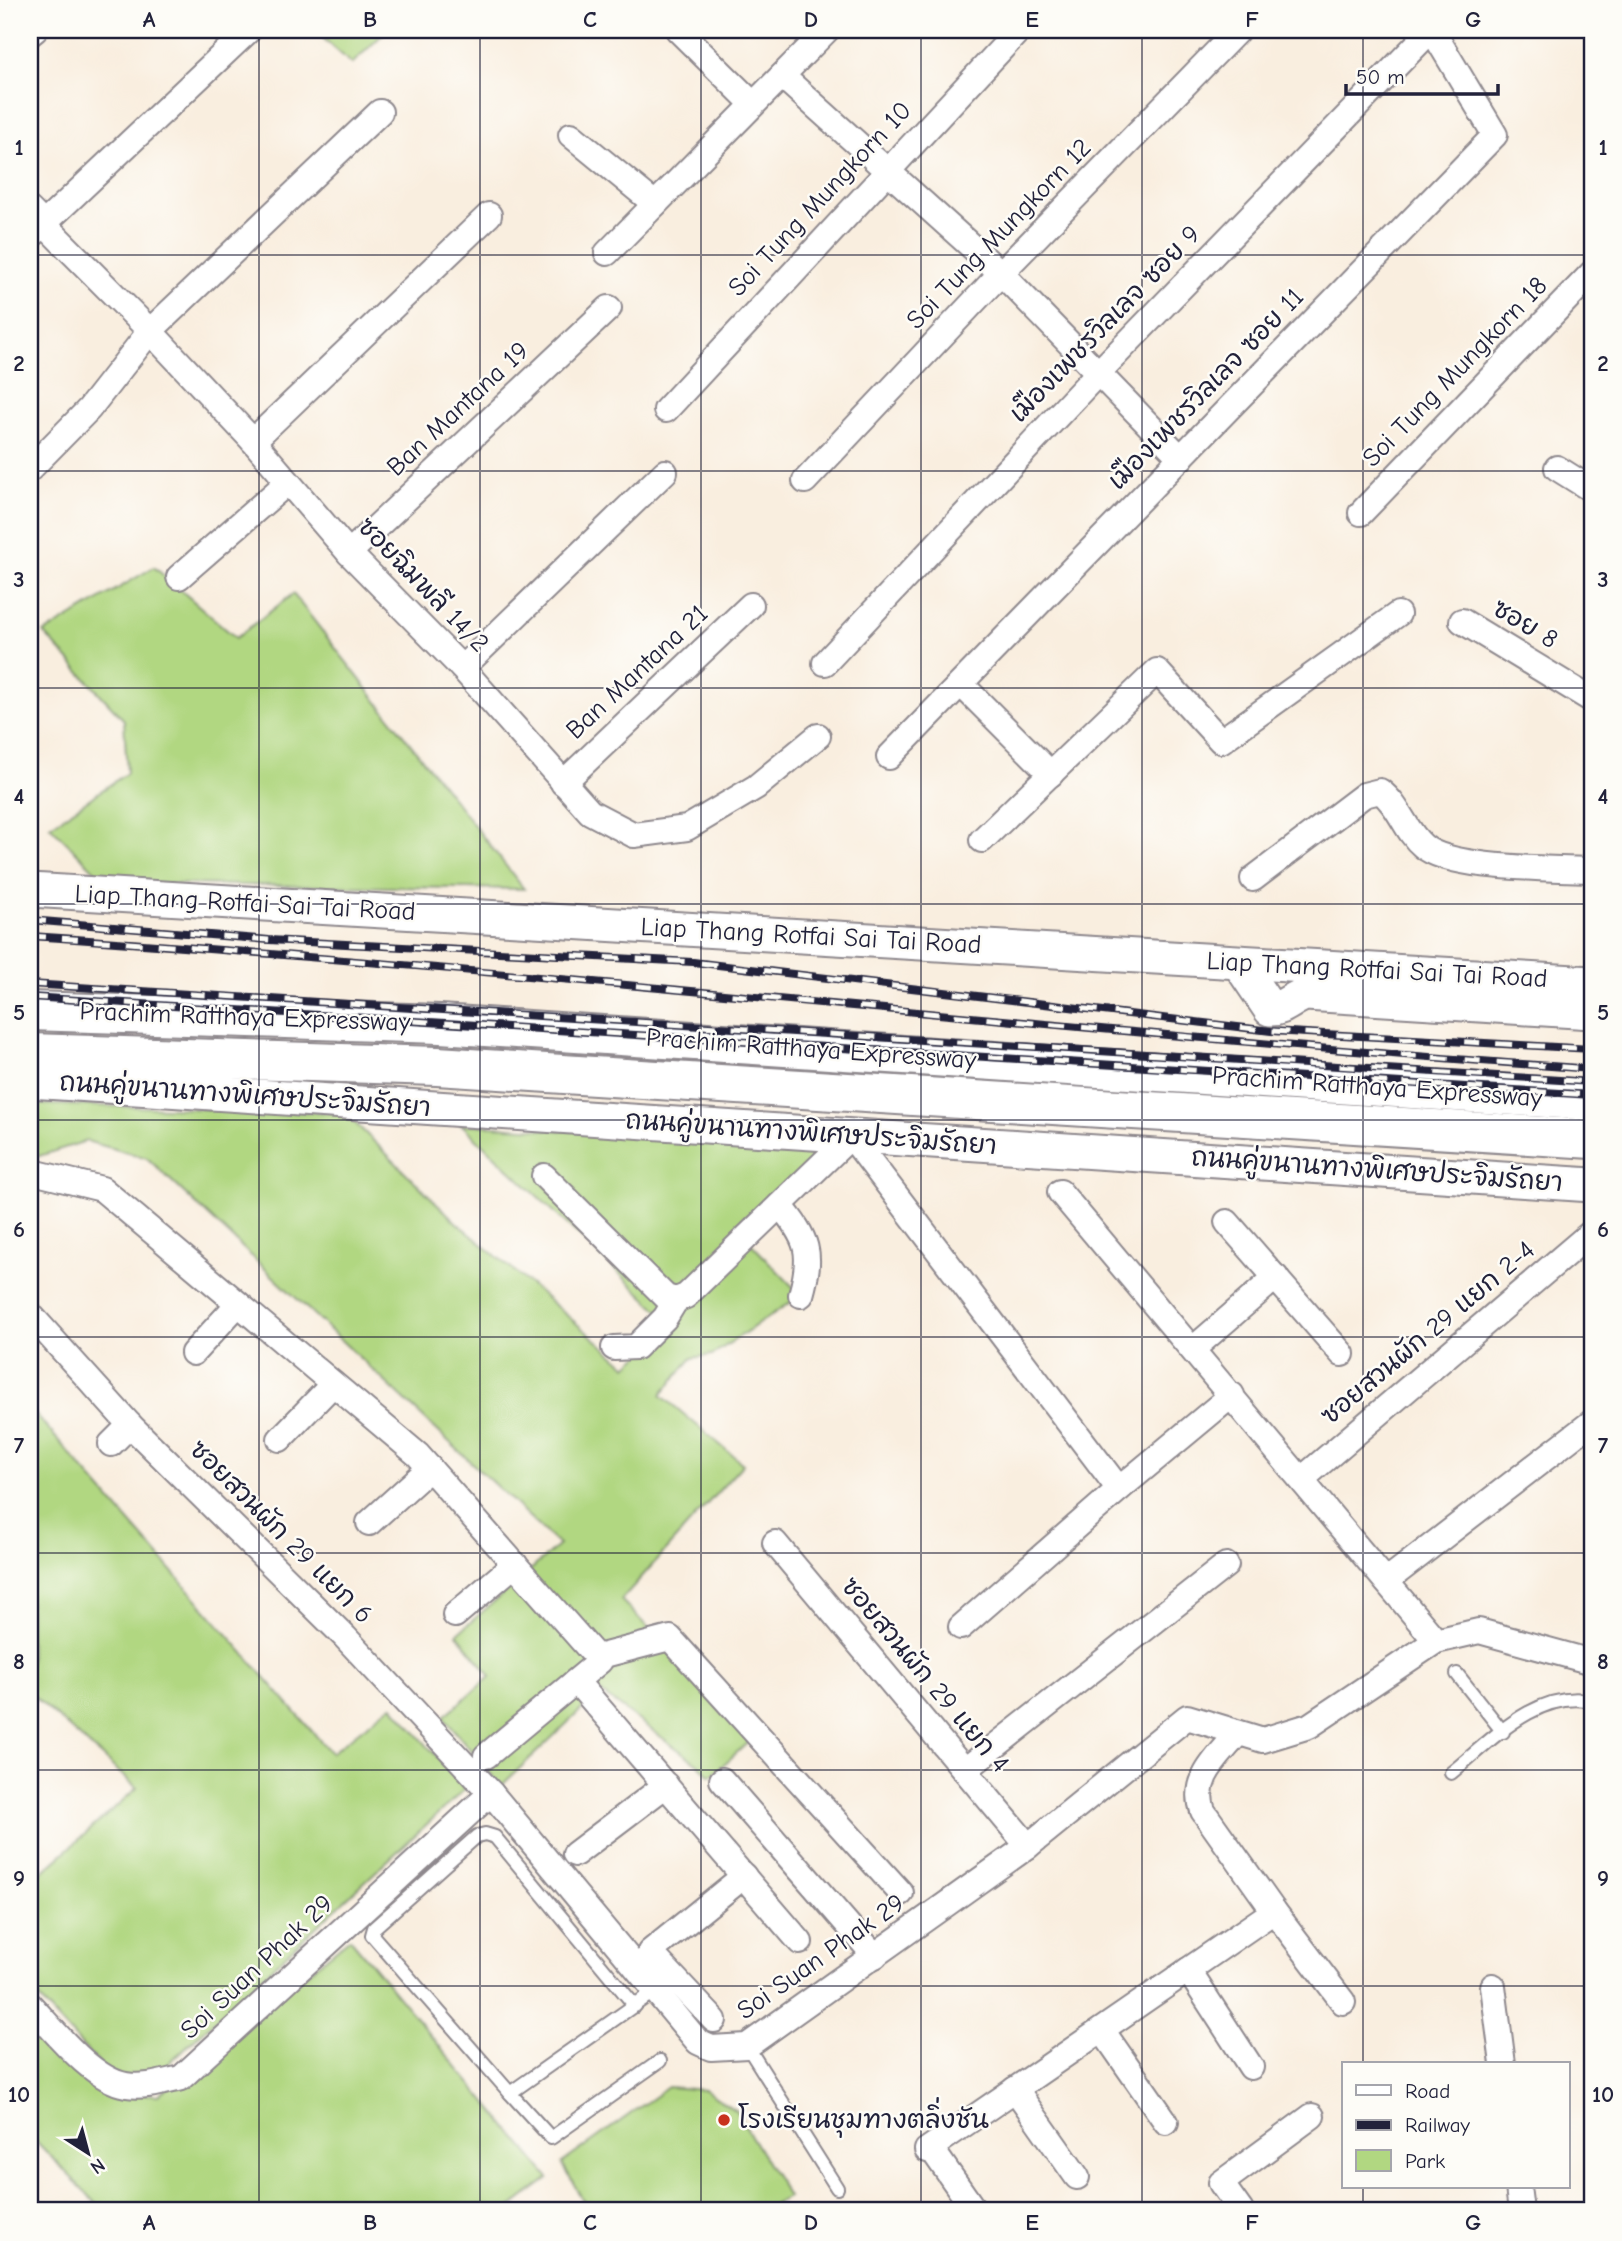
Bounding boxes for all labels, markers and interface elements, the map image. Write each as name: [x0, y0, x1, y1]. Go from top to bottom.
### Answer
text: A: [143, 6, 156, 33]
text: B: [363, 6, 377, 33]
text: C: [583, 6, 597, 33]
text: D: [804, 6, 818, 33]
text: E: [1025, 6, 1039, 33]
text: F: [1245, 6, 1259, 33]
text: G: [1465, 6, 1481, 33]
scale bar: [1346, 52, 1498, 96]
text: 50 m: [1356, 65, 1405, 89]
street label: Soi Tung Mungkorn 10: [722, 96, 918, 302]
street label: Soi Tung Mungkorn 12: [900, 133, 1098, 335]
text: 1: [14, 134, 24, 161]
text: 1: [1598, 134, 1608, 161]
street label: เมืองเพชรวิลเลจ ซอย 9: [1002, 218, 1207, 429]
street label: Soi Tung Mungkorn 18: [1357, 271, 1553, 473]
street label: เมืองเพชรวิลเลจ ซอย 11: [1101, 281, 1310, 496]
street label: Ban Mantana 19: [381, 336, 535, 482]
text: 2: [13, 350, 25, 377]
text: 2: [1597, 350, 1609, 377]
street label: ซอยฉิมพลี 14/2: [351, 511, 495, 658]
text: 3: [13, 566, 25, 593]
text: 3: [1597, 566, 1609, 593]
street label: ซอย 8: [1487, 593, 1563, 655]
street label: Ban Mantana 21: [560, 599, 714, 745]
text: 4: [14, 783, 25, 810]
text: 4: [1598, 783, 1609, 810]
street label: Liap Thang Rotfai Sai Tai Road: [74, 879, 416, 927]
street label: Liap Thang Rotfai Sai Tai Road: [640, 912, 982, 960]
street label: Liap Thang Rotfai Sai Tai Road: [1206, 946, 1548, 994]
street label: Prachim Ratthaya Expressway: [79, 996, 411, 1038]
text: 5: [13, 999, 25, 1026]
text: 5: [1597, 999, 1609, 1026]
street label: Prachim Ratthaya Expressway: [645, 1022, 977, 1076]
street label: Prachim Ratthaya Expressway: [1211, 1060, 1543, 1114]
street label: ถนนคู่ขนานทางพิเศษประจิมรัถยา: [58, 1066, 432, 1126]
street label: ถนนคู่ขนานทางพิเศษประจิมรัถยา: [624, 1104, 998, 1164]
street label: ถนนคู่ขนานทางพิเศษประจิมรัถยา: [1190, 1141, 1564, 1201]
text: 6: [13, 1216, 25, 1243]
text: 6: [1597, 1216, 1609, 1243]
street label: ซอยสวนผัก 29 แยก 2-4: [1315, 1235, 1541, 1431]
text: 7: [14, 1432, 25, 1459]
text: 7: [1598, 1432, 1609, 1459]
street label: ซอยสวนผัก 29 แยก 6: [183, 1434, 379, 1630]
street label: ซอยสวนผัก 29 แยก 4: [835, 1572, 1015, 1778]
text: 8: [13, 1648, 25, 1675]
text: 8: [1597, 1648, 1609, 1675]
text: 9: [13, 1865, 25, 1892]
text: 9: [1597, 1865, 1609, 1892]
street label: Soi Suan Phak 29: [732, 1888, 910, 2026]
street label: Soi Suan Phak 29: [175, 1889, 339, 2045]
legend: [1342, 2062, 1570, 2188]
text: Road: [1405, 2079, 1450, 2103]
text: 10: [8, 2081, 30, 2108]
text: 10: [1592, 2081, 1614, 2108]
place label: โรงเรียนชุมทางตลิ่งชัน: [738, 2096, 990, 2138]
marker: โรงเรียนชุมทางตลิ่งชัน: [716, 2112, 732, 2128]
text: Railway: [1405, 2113, 1470, 2137]
north arrow: [52, 2118, 122, 2188]
text: Park: [1405, 2149, 1445, 2173]
text: N: [86, 2153, 109, 2178]
text: A: [143, 2209, 156, 2236]
text: B: [363, 2209, 377, 2236]
text: C: [583, 2209, 597, 2236]
text: D: [804, 2209, 818, 2236]
text: E: [1025, 2209, 1039, 2236]
text: F: [1245, 2209, 1259, 2236]
text: G: [1465, 2209, 1481, 2236]

